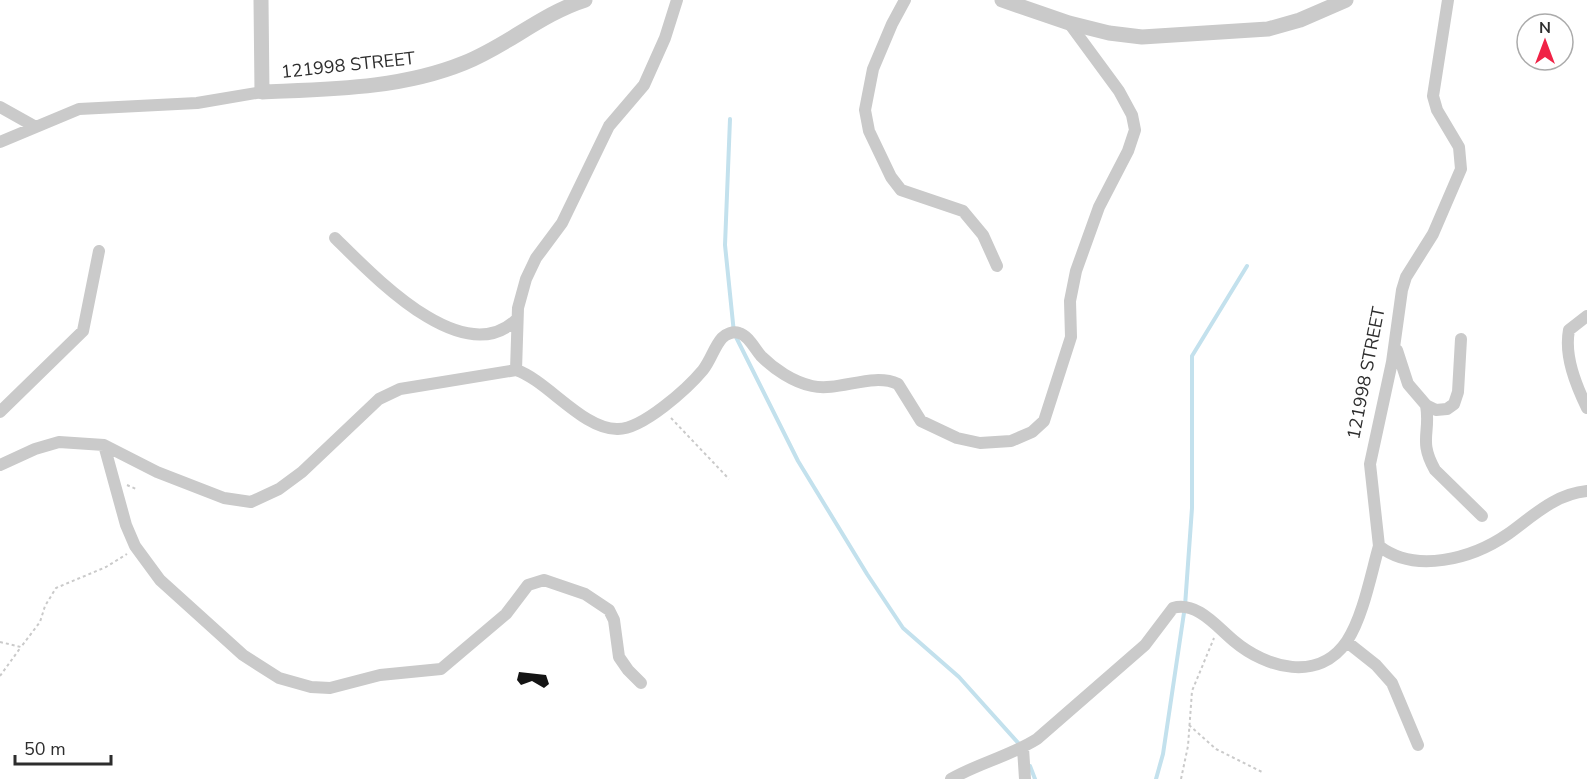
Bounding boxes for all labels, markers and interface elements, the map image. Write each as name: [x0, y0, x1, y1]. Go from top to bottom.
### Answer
north arrow: [1515, 12, 1575, 72]
text: N: [1539, 17, 1551, 39]
street label: 121998 STREET: [280, 46, 416, 84]
street label: 121998 STREET: [1341, 304, 1391, 441]
scale bar: [15, 728, 111, 766]
text: 50 m: [24, 737, 66, 761]

